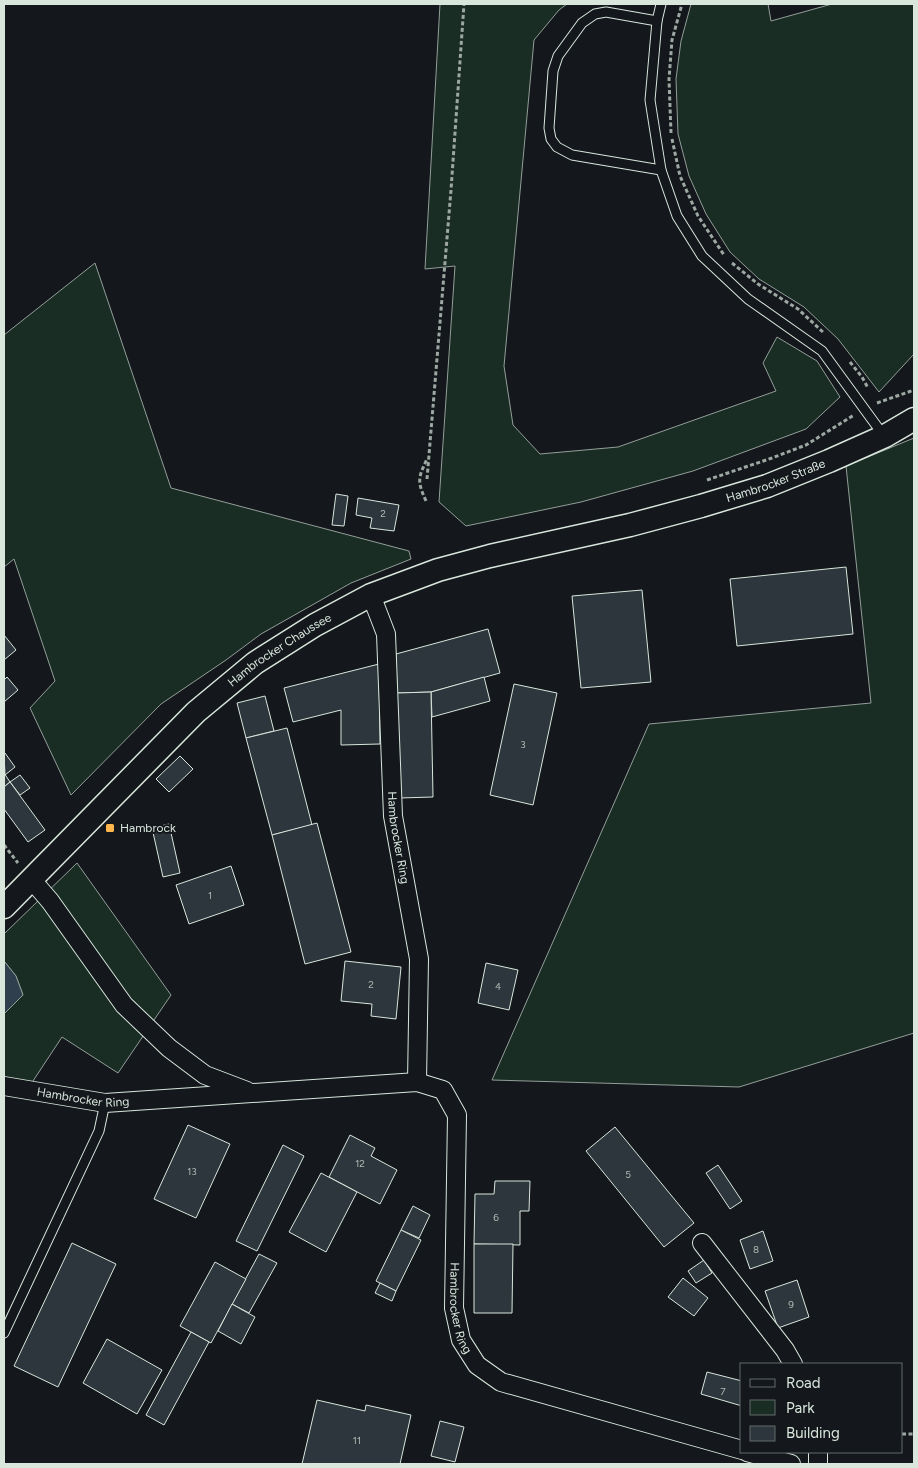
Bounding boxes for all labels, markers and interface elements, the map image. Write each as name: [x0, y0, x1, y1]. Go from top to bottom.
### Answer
street label: Hambrocker Straße: [724, 456, 828, 505]
house number: 2: [380, 507, 386, 520]
street label: Hambrocker Chaussee: [225, 610, 334, 690]
house number: 3: [520, 738, 526, 751]
street label: Hambrocker Ring: [385, 791, 412, 885]
place label: Hambrock: [120, 821, 176, 835]
marker: Hambrock: [104, 822, 116, 834]
house number: 1: [208, 889, 212, 902]
house number: 2: [368, 978, 374, 991]
house number: 4: [495, 980, 501, 993]
street label: Hambrocker Ring: [36, 1085, 130, 1110]
house number: 12: [355, 1157, 365, 1170]
house number: 13: [187, 1165, 197, 1178]
house number: 5: [625, 1168, 631, 1181]
house number: 6: [493, 1211, 499, 1224]
house number: 8: [753, 1243, 759, 1256]
street label: Hambrocker Ring: [447, 1262, 475, 1356]
house number: 9: [788, 1298, 794, 1311]
legend: [740, 1363, 903, 1453]
text: Road: [786, 1374, 821, 1392]
house number: 7: [720, 1385, 726, 1398]
text: Park: [786, 1399, 815, 1417]
text: Building: [786, 1424, 840, 1442]
house number: 11: [353, 1434, 361, 1447]

